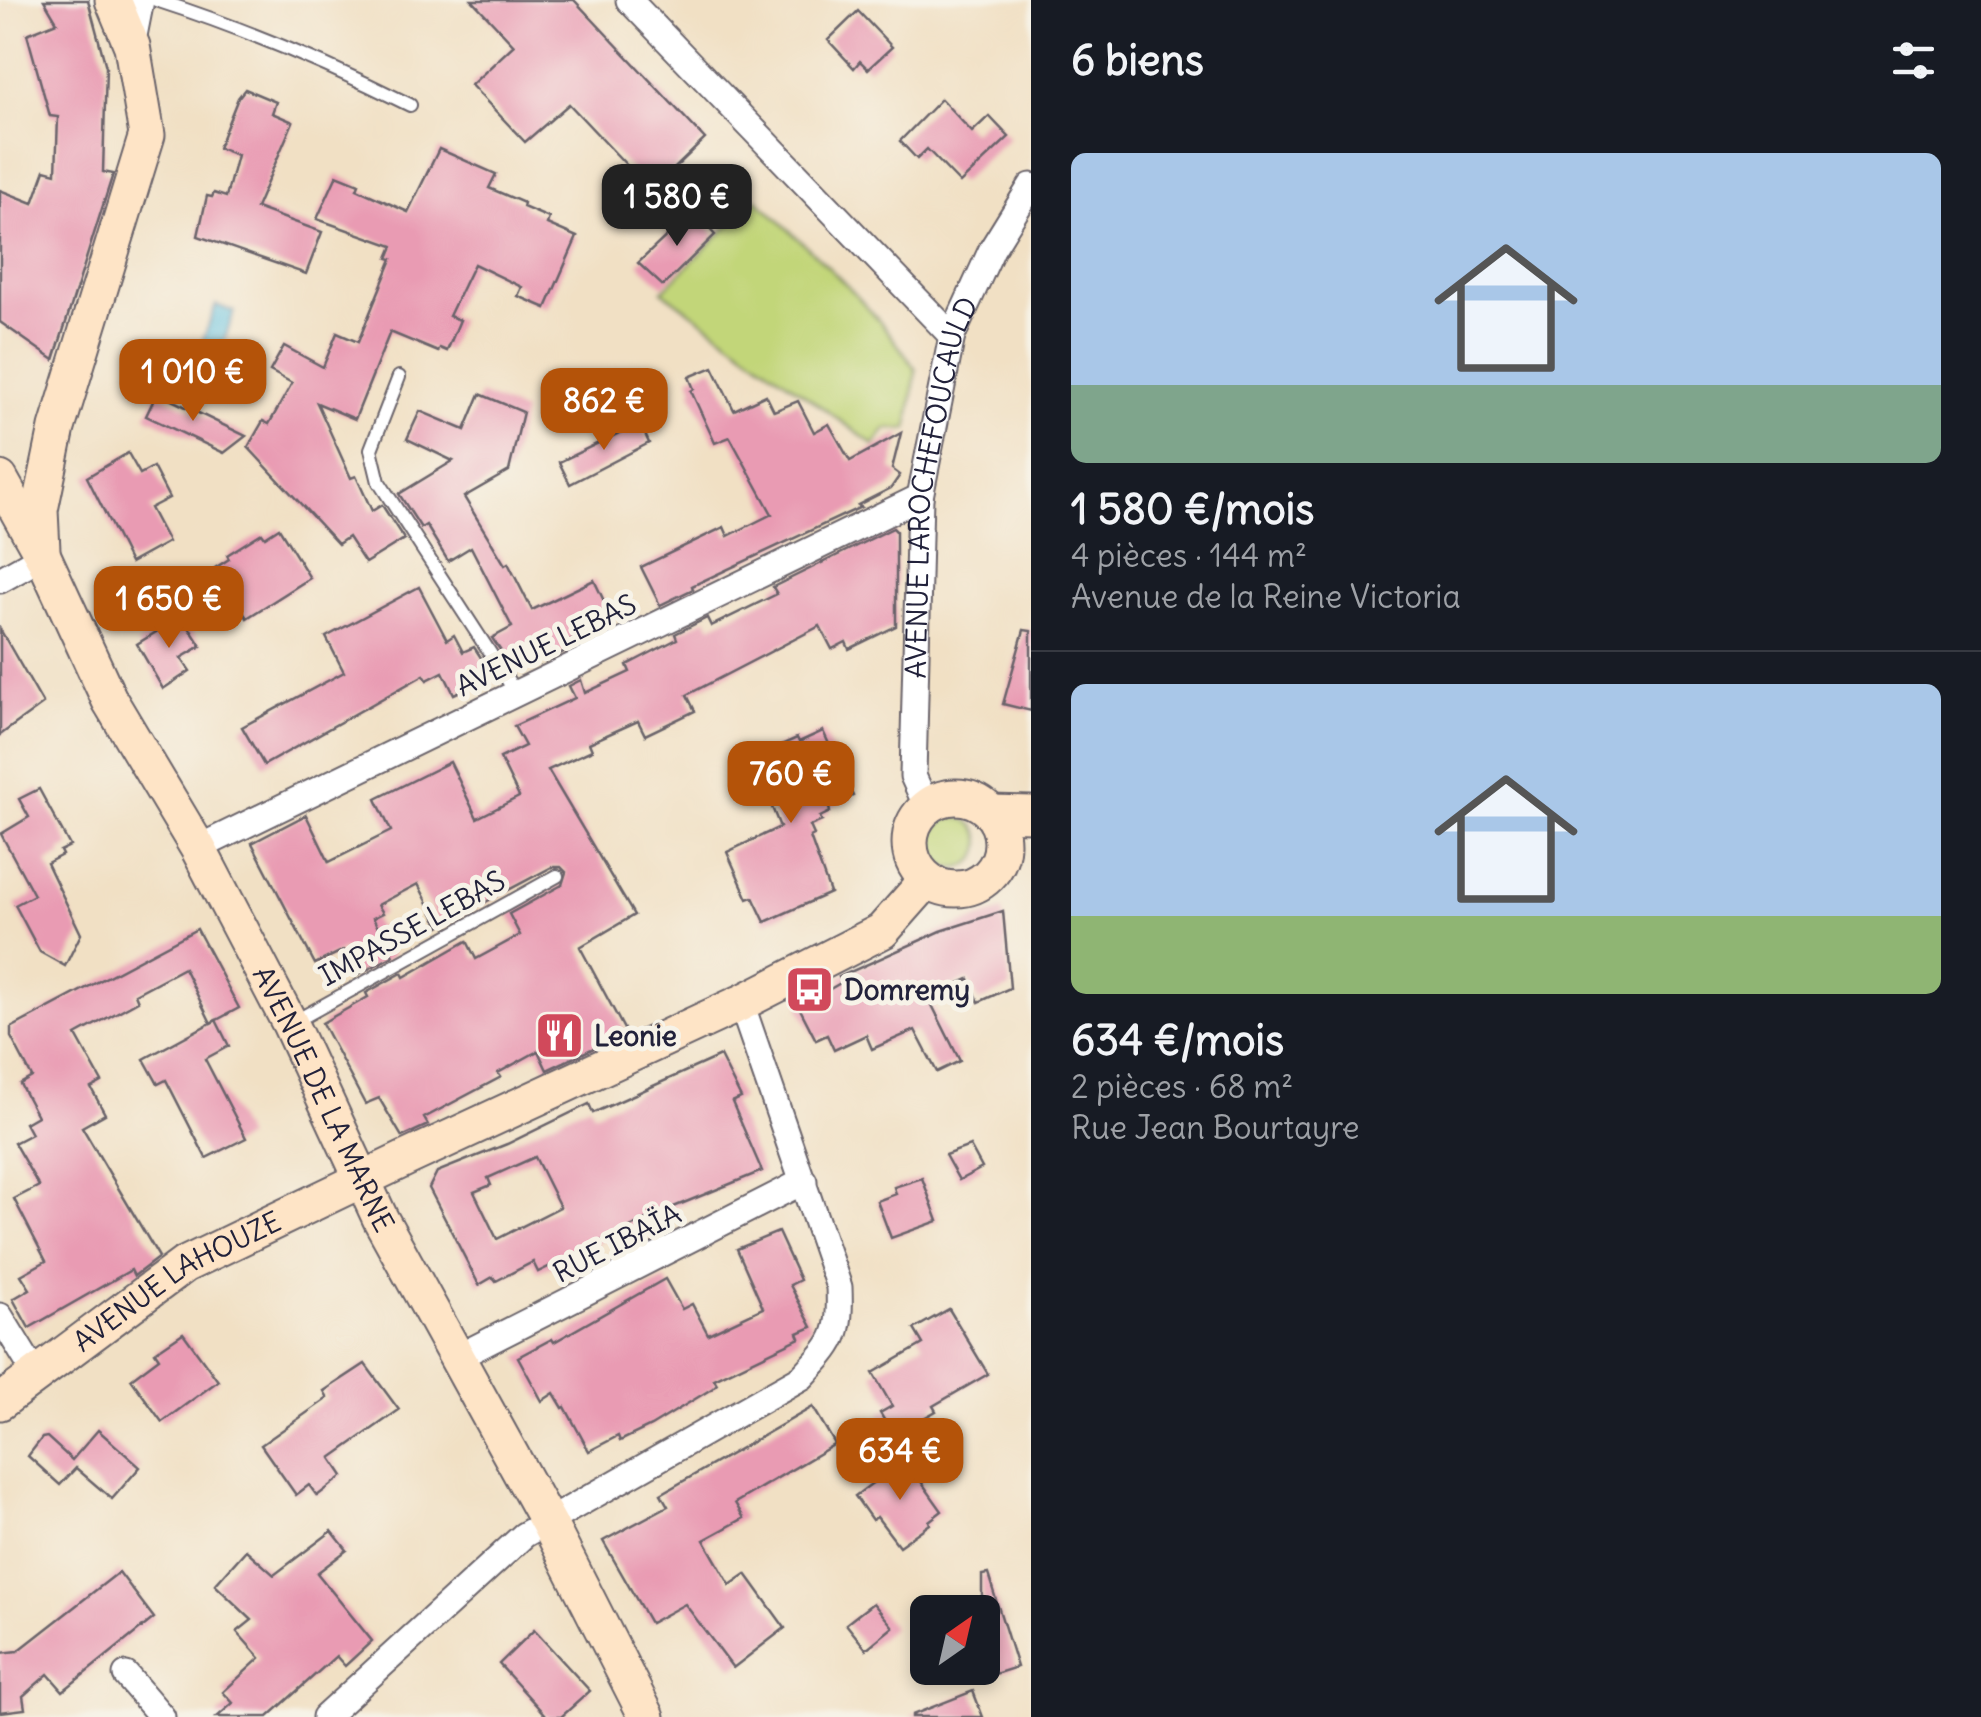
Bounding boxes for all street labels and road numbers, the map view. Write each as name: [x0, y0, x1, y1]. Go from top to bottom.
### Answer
street label: AVENUE LAROCHEFOUCAULD: [897, 291, 986, 679]
street label: AVENUE LEBAS: [450, 586, 642, 704]
street label: IMPASSE LEBAS: [313, 862, 511, 994]
street label: AVENUE DE LA MARNE: [245, 960, 402, 1238]
street label: RUE IBAÏA: [547, 1195, 687, 1291]
street label: AVENUE LAHOUZE: [66, 1203, 287, 1359]

